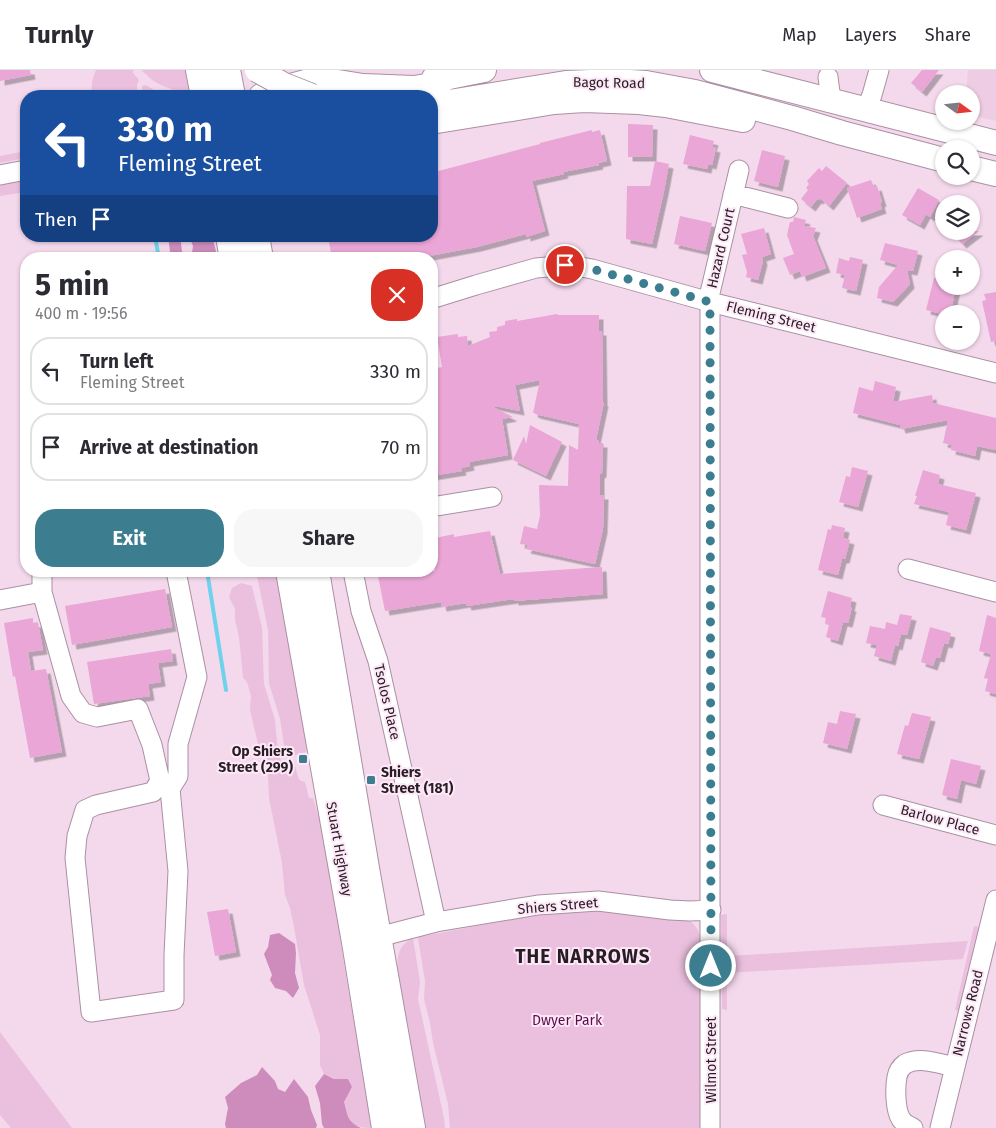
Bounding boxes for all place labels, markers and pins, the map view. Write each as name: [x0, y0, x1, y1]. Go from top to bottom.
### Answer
pin: [544, 244, 586, 286]
place label: Op Shiers Street (299): [218, 743, 293, 776]
marker: Op Shiers Street (299): [297, 753, 309, 765]
place label: Shiers Street (181): [381, 764, 454, 797]
marker: Shiers Street (181): [365, 774, 377, 786]

